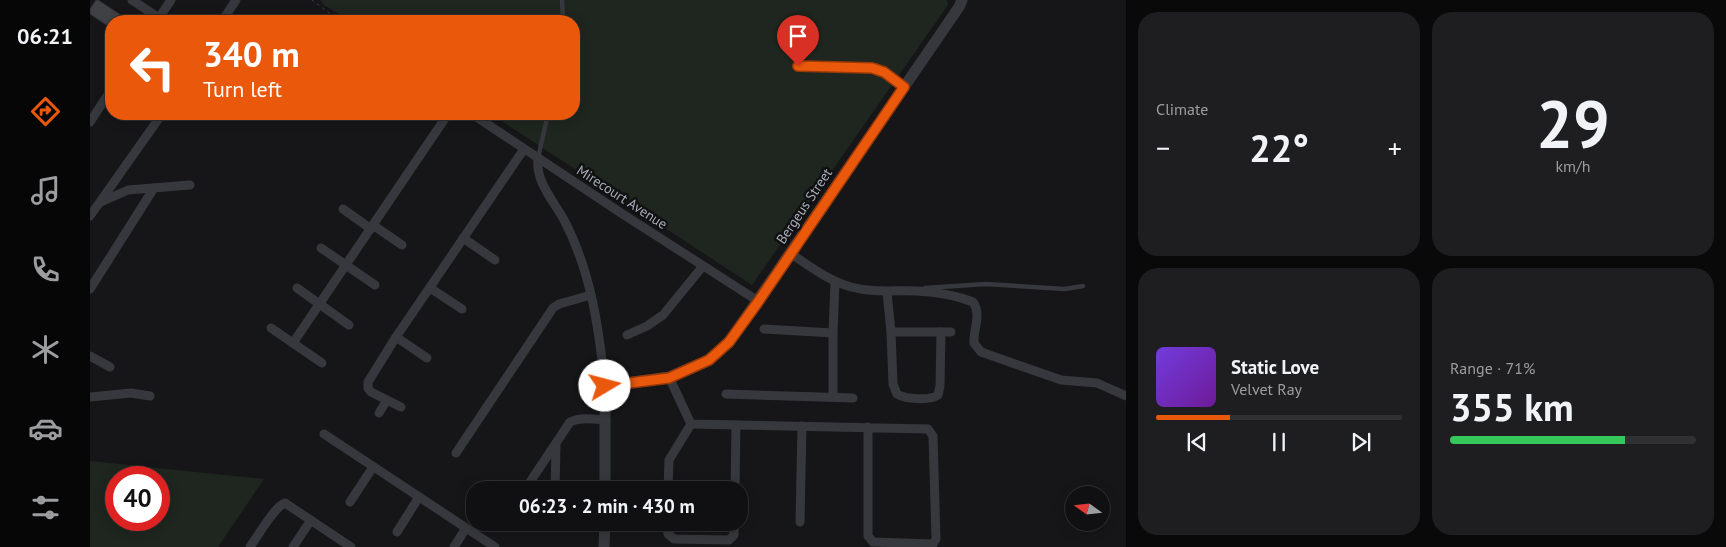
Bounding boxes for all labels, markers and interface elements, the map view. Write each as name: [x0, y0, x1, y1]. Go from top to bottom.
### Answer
pin: [777, 15, 819, 66]
text: 06:21: [17, 22, 73, 50]
icon: arrive: [784, 22, 812, 50]
text: 340 m: [203, 31, 300, 77]
icon: left: [120, 35, 185, 100]
text: Turn left: [203, 75, 282, 103]
text: 29: [1536, 81, 1610, 165]
icon: directions: [28, 94, 63, 129]
text: Climate: [1156, 99, 1208, 119]
text: 22°: [1249, 123, 1309, 172]
text: −: [1156, 129, 1170, 166]
text: +: [1388, 129, 1402, 166]
text: km/h: [1555, 156, 1591, 176]
street label: Mirecourt Avenue: [573, 161, 671, 233]
street label: Bergeus Street: [772, 164, 836, 247]
icon: music: [28, 173, 63, 208]
icon: phone: [28, 252, 63, 287]
icon: climate: [28, 332, 63, 367]
text: Static Love: [1231, 355, 1319, 379]
text: Range · 71%: [1450, 358, 1535, 378]
position arrow: [578, 359, 630, 411]
text: Velvet Ray: [1231, 379, 1302, 399]
text: 355 km: [1450, 382, 1574, 431]
icon: car: [28, 411, 63, 446]
icon: previous: [1183, 428, 1211, 456]
icon: pause: [1265, 428, 1293, 456]
icon: next: [1347, 428, 1375, 456]
speed limit sign: 40: [105, 466, 170, 531]
north arrow: [1065, 486, 1110, 531]
map controls: [1065, 486, 1110, 531]
icon: filters: [28, 490, 63, 525]
text: 06:23 · 2 min · 430 m: [519, 494, 695, 518]

